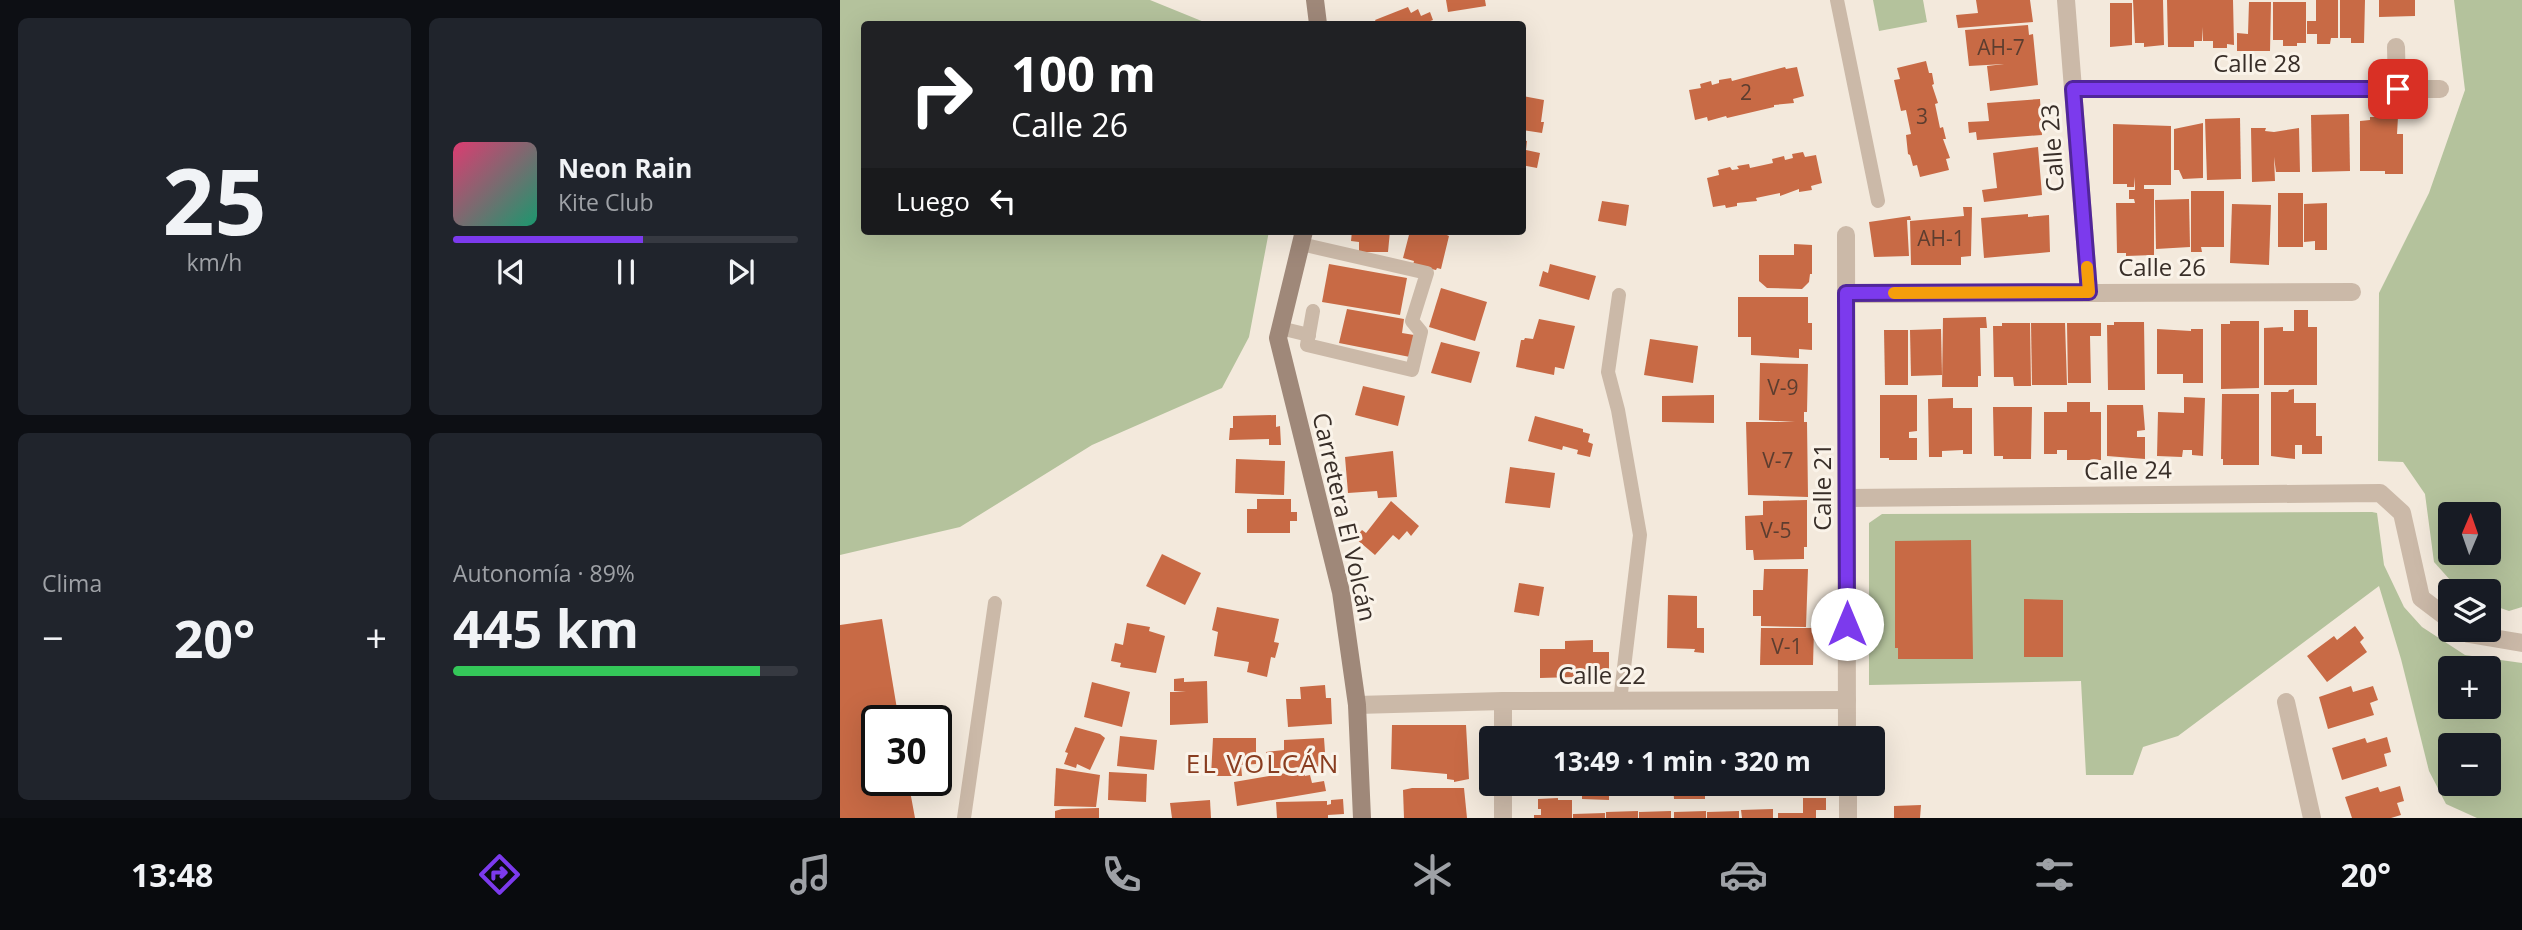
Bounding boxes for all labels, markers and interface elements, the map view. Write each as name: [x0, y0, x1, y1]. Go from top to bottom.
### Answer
house number: AH-7: [1977, 33, 2025, 61]
text: 100 m: [1011, 40, 1156, 106]
street label: Calle 28: [2213, 46, 2301, 79]
icon: right: [896, 49, 987, 140]
pin: [2368, 59, 2428, 119]
icon: arrive: [2379, 70, 2417, 108]
house number: 2: [1740, 78, 1752, 106]
house number: 3: [1916, 102, 1928, 130]
text: Calle 26: [1011, 103, 1128, 146]
street label: Calle 23: [2032, 103, 2071, 193]
text: 25: [162, 138, 267, 262]
text: Neon Rain: [558, 150, 692, 186]
icon: left: [984, 182, 1022, 220]
text: Luego: [896, 183, 970, 219]
text: Kite Club: [558, 186, 653, 218]
house number: AH-1: [1917, 224, 1965, 252]
text: km/h: [187, 246, 242, 278]
street label: Calle 26: [2118, 250, 2206, 283]
icon: previous: [492, 253, 530, 291]
icon: pause: [607, 253, 645, 291]
icon: next: [722, 253, 760, 291]
house number: V-9: [1767, 373, 1799, 401]
street label: Carretera El Volcán: [1305, 409, 1385, 624]
street label: Calle 21: [1805, 443, 1838, 531]
house number: V-7: [1762, 446, 1794, 474]
street label: Calle 24: [2084, 452, 2172, 487]
north arrow: [2438, 502, 2501, 565]
map controls: [2438, 502, 2501, 796]
house number: V-5: [1760, 516, 1792, 544]
text: Autonomía · 89%: [453, 557, 635, 589]
text: Clima: [42, 567, 102, 599]
button: layers: [2438, 579, 2501, 642]
position arrow: [1810, 587, 1884, 661]
text: 445 km: [453, 592, 639, 663]
text: 20°: [174, 602, 255, 673]
text: −: [42, 611, 64, 663]
text: +: [365, 611, 387, 663]
house number: V-1: [1771, 632, 1803, 660]
button: +: [2438, 656, 2501, 719]
street label: Calle 22: [1558, 658, 1646, 691]
speed limit sign: 30: [861, 705, 952, 796]
button: −: [2438, 733, 2501, 796]
text: 13:49 · 1 min · 320 m: [1553, 743, 1811, 779]
district label: EL VOLCÁN: [1186, 745, 1340, 781]
icon: directions: [475, 850, 524, 899]
icon: music: [786, 850, 835, 899]
icon: phone: [1097, 850, 1146, 899]
icon: climate: [1408, 850, 1457, 899]
icon: car: [1719, 850, 1768, 899]
icon: filters: [2030, 850, 2079, 899]
text: 13:48: [131, 853, 213, 896]
text: 20°: [2341, 853, 2391, 896]

